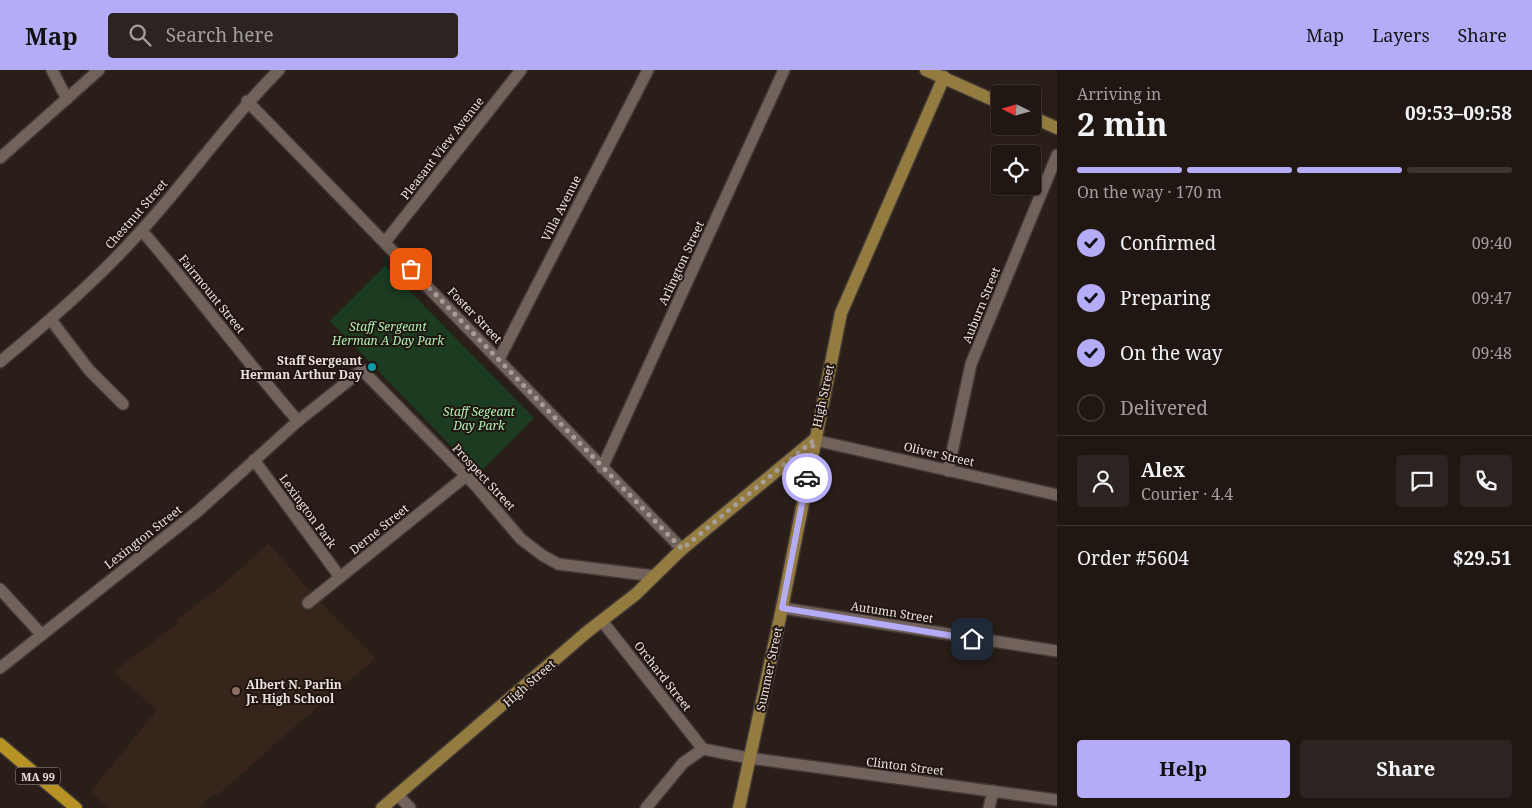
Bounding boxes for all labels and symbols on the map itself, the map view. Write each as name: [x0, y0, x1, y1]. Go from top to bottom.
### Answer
north arrow: [991, 85, 1041, 135]
street label: Pleasant View Avenue: [396, 93, 488, 203]
street label: Villa Avenue: [537, 172, 585, 244]
street label: Chestnut Street: [101, 176, 171, 252]
street label: Arlington Street: [654, 218, 708, 308]
pin: [390, 248, 432, 290]
street label: Fairmount Street: [175, 251, 249, 337]
street label: Auburn Street: [958, 264, 1004, 346]
street label: Foster Street: [444, 283, 506, 347]
park label: Staff Sergeant Herman A Day Park: [331, 318, 445, 349]
place label: Staff Sergeant Herman Arthur Day: [240, 352, 362, 383]
marker: Staff Sergeant Herman Arthur Day: [366, 361, 378, 373]
street label: High Street: [808, 363, 838, 429]
park label: Staff Segeant Day Park: [443, 403, 516, 434]
street label: Oliver Street: [902, 438, 976, 470]
street label: Prospect Street: [449, 440, 519, 514]
courier: [782, 453, 832, 503]
street label: Lexington Park: [275, 471, 341, 552]
street label: Derne Street: [346, 500, 412, 558]
street label: Lexington Street: [101, 501, 185, 573]
street label: Autumn Street: [850, 597, 934, 627]
pin: [951, 618, 993, 660]
street label: Summer Street: [752, 625, 786, 713]
street label: Orchard Street: [630, 637, 696, 715]
street label: High Street: [499, 656, 559, 710]
place label: Albert N. Parlin Jr. High School: [245, 676, 342, 707]
marker: Albert N. Parlin Jr. High School: [230, 685, 242, 697]
street label: Clinton Street: [865, 753, 945, 779]
road number: MA 99: [15, 768, 60, 784]

